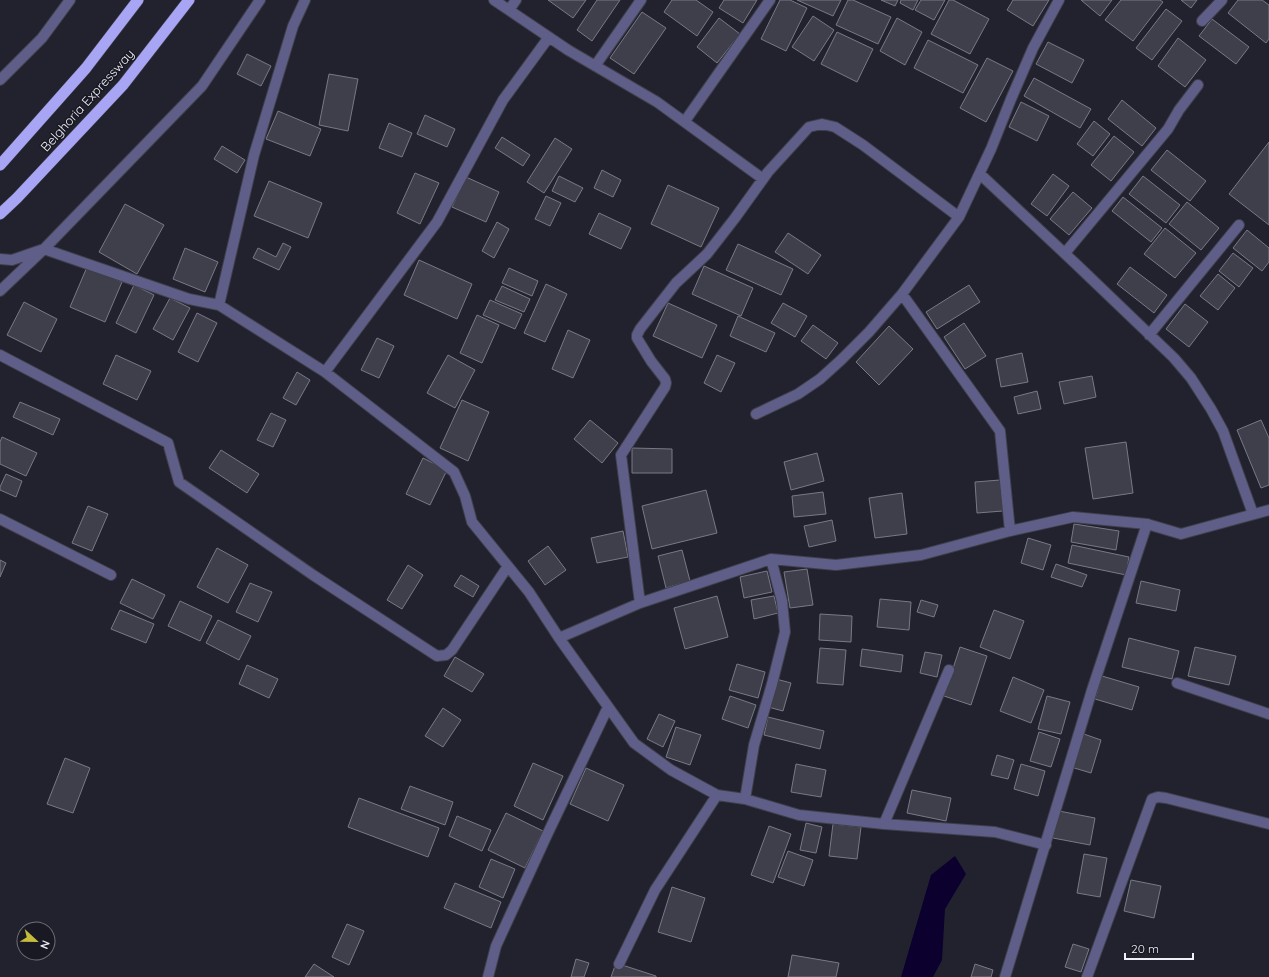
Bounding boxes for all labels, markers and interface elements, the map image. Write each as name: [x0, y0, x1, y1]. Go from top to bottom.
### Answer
street label: Belghoria Expressway: [37, 46, 137, 154]
north arrow: [16, 921, 56, 961]
scale bar: [1125, 935, 1193, 961]
text: N: [37, 938, 53, 951]
text: 20 m: [1131, 941, 1159, 956]

